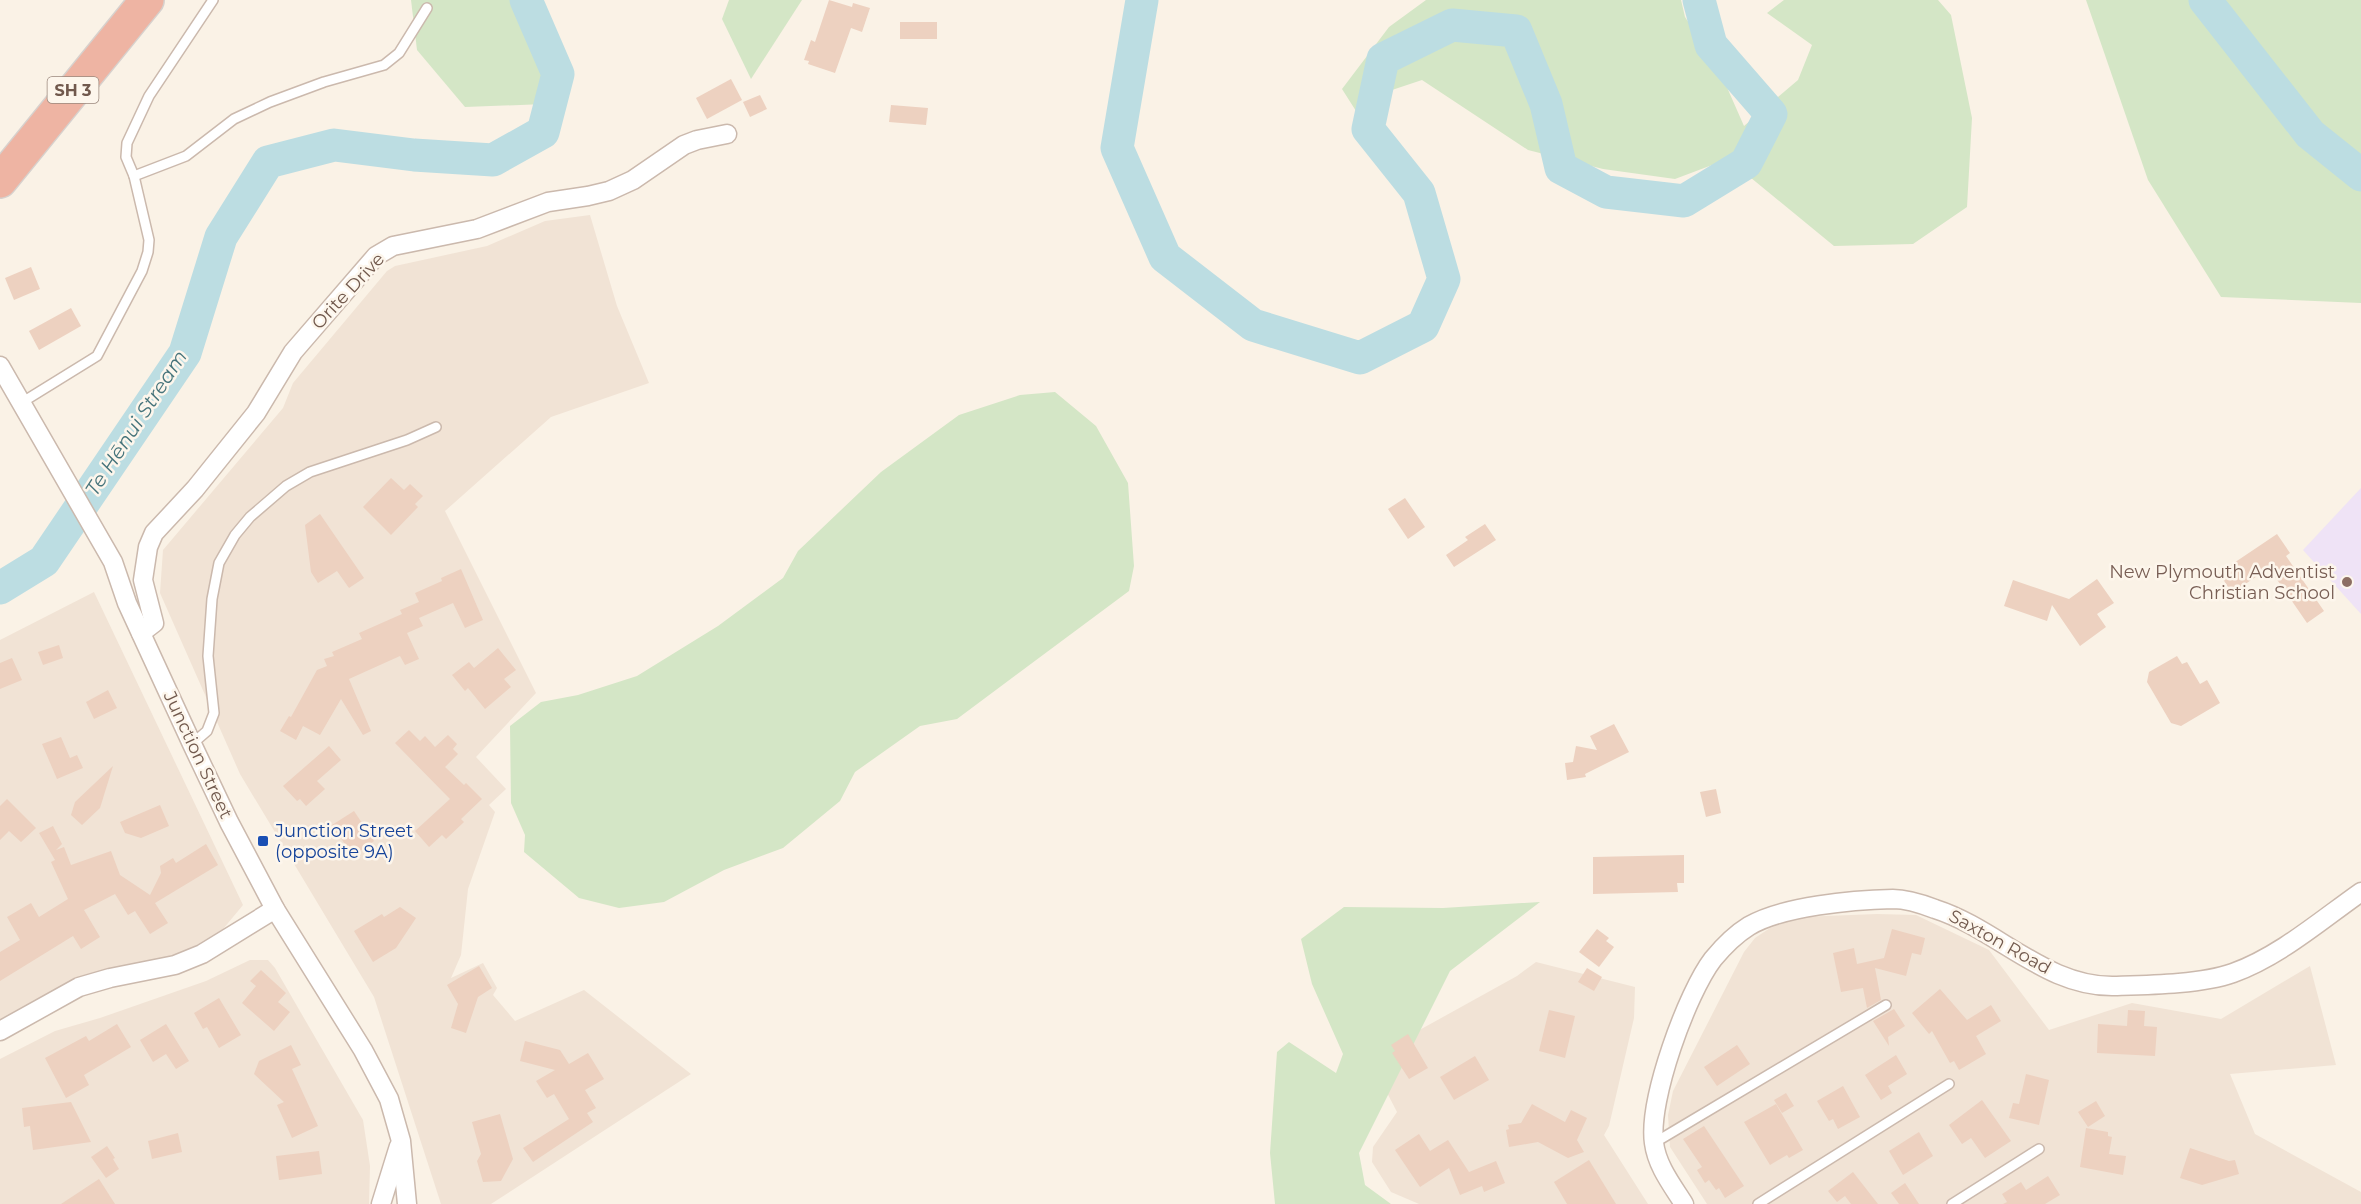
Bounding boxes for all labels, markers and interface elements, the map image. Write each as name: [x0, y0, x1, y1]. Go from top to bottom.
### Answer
road number: SH 3: [48, 77, 98, 103]
street label: Orite Drive: [307, 248, 389, 334]
water label: Te Hēnui Stream: [80, 346, 192, 500]
place label: New Plymouth Adventist Christian School: [2109, 561, 2335, 604]
marker: New Plymouth Adventist Christian School: [2340, 575, 2354, 589]
street label: Junction Street: [158, 687, 237, 822]
place label: Junction Street (opposite 9A): [274, 820, 413, 863]
marker: Junction Street (opposite 9A): [256, 834, 270, 848]
street label: Saxton Road: [1945, 905, 2055, 979]

